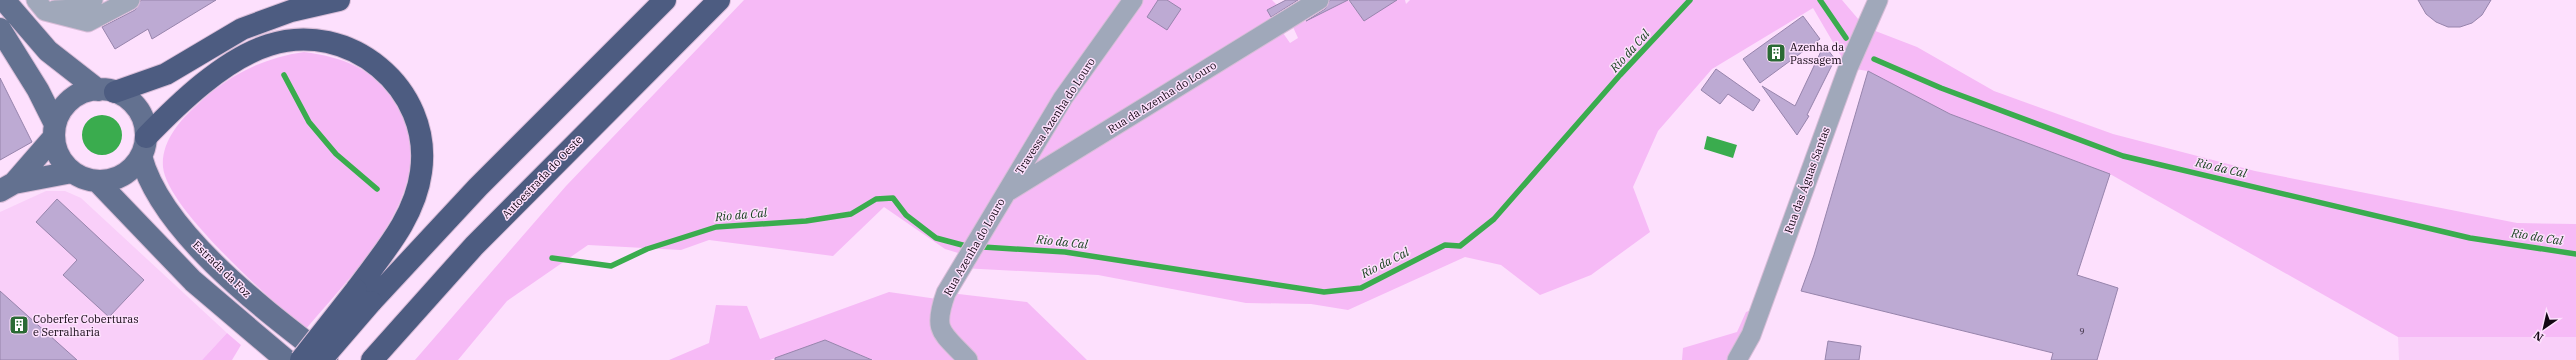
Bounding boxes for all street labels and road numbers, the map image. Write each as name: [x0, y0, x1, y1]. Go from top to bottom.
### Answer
street label: Travessa Azenha do Louro: [1012, 55, 1098, 177]
street label: Rua da Azenha do Louro: [1105, 58, 1219, 136]
street label: Rua das Águas Santas: [1781, 125, 1833, 235]
street label: Autoestrada do Oeste: [499, 133, 585, 221]
street label: Rua Azenha do Louro: [940, 196, 1008, 298]
street label: Estrada da Foz: [190, 238, 254, 301]

